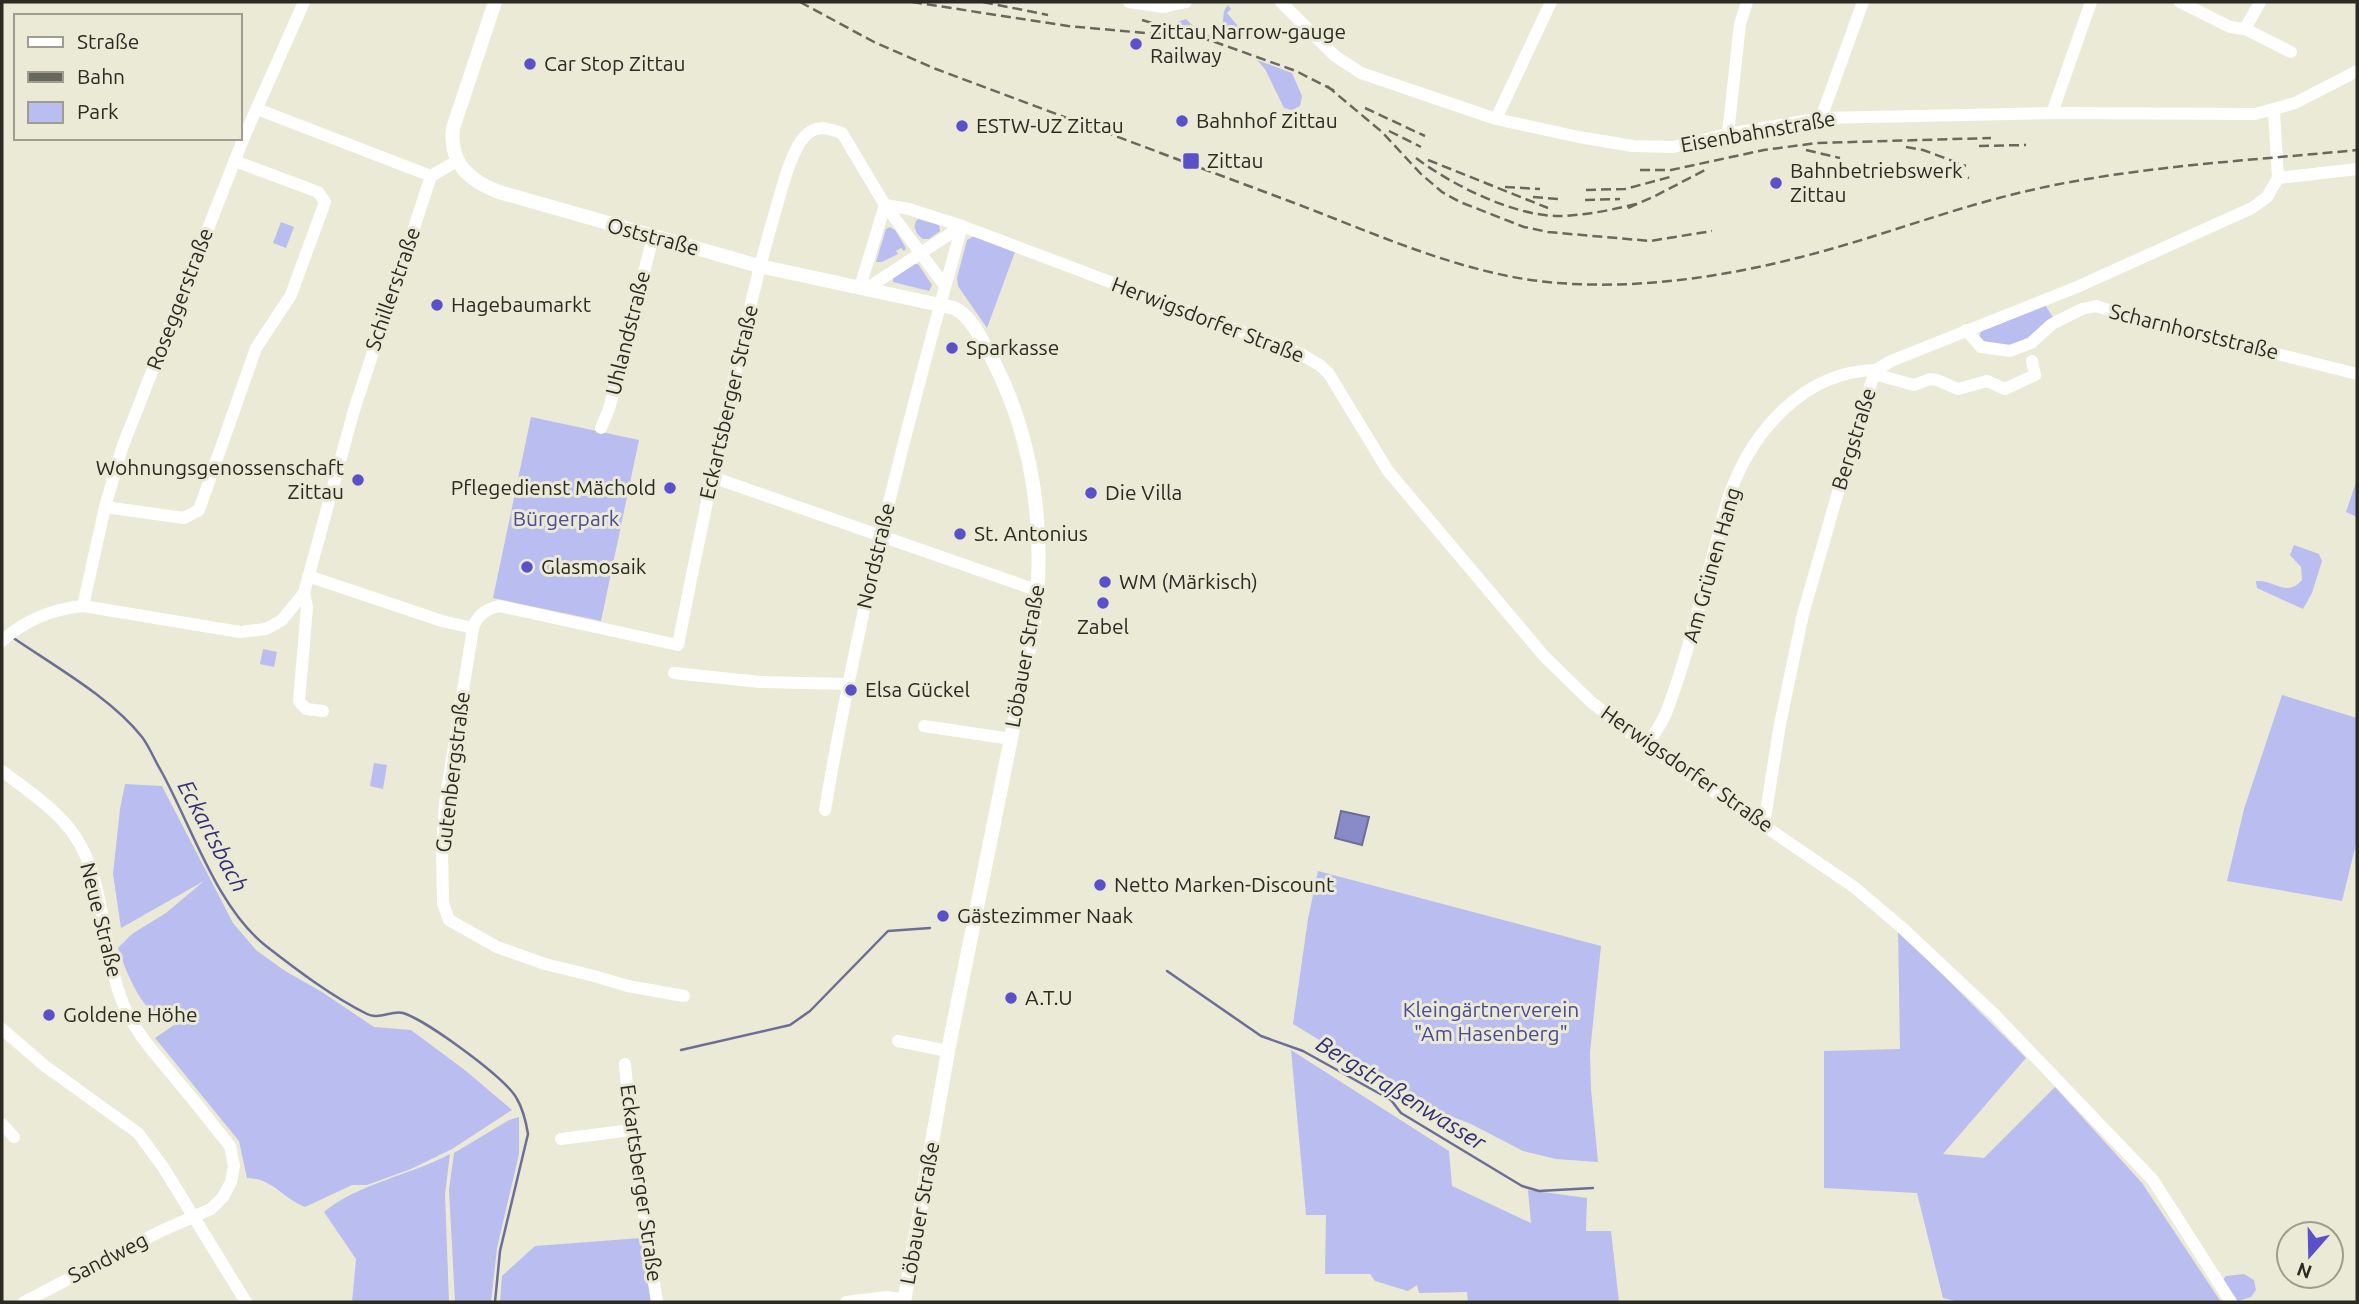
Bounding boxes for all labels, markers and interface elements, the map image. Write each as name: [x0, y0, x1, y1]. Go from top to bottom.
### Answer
legend: [14, 14, 242, 140]
place label: Zittau Narrow-gauge Railway: [1150, 19, 1346, 67]
text: Straße: [77, 29, 139, 53]
marker: Zittau Narrow-gauge Railway: [1128, 36, 1144, 52]
place label: Car Stop Zittau: [544, 51, 686, 75]
marker: Car Stop Zittau: [522, 56, 538, 72]
text: Bahn: [77, 64, 125, 88]
text: Park: [77, 99, 119, 123]
street label: Eisenbahnstraße: [1678, 106, 1837, 156]
place label: Bahnhof Zittau: [1196, 108, 1338, 132]
place label: ESTW-UZ Zittau: [976, 113, 1124, 137]
marker: Bahnhof Zittau: [1174, 113, 1190, 129]
marker: ESTW-UZ Zittau: [954, 118, 970, 134]
place label: Zittau: [1207, 148, 1263, 172]
marker: Zittau: [1181, 151, 1201, 171]
place label: Bahnbetriebswerk Zittau: [1790, 158, 1963, 206]
marker: Bahnbetriebswerk Zittau: [1768, 175, 1784, 191]
street label: Oststraße: [605, 212, 702, 260]
street label: Roseggerstraße: [141, 224, 217, 373]
street label: Schillerstraße: [360, 224, 424, 353]
street label: Uhlandstraße: [600, 268, 654, 397]
street label: Herwigsdorfer Straße: [1109, 271, 1308, 367]
place label: Hagebaumarkt: [451, 292, 591, 316]
marker: Hagebaumarkt: [429, 297, 445, 313]
street label: Scharnhorststraße: [2107, 298, 2281, 364]
street label: Eckartsberger Straße: [694, 302, 762, 501]
place label: Sparkasse: [966, 335, 1059, 359]
marker: Sparkasse: [944, 340, 960, 356]
street label: Bergstraße: [1826, 385, 1880, 493]
place label: Wohnungsgenossenschaft Zittau: [96, 455, 344, 503]
marker: Wohnungsgenossenschaft Zittau: [350, 472, 366, 488]
place label: Pflegedienst Mächold: [451, 475, 656, 499]
marker: Pflegedienst Mächold: [662, 480, 678, 496]
place label: Die Villa: [1105, 480, 1182, 504]
street label: Am Grünen Hang: [1677, 484, 1745, 645]
marker: Die Villa: [1083, 485, 1099, 501]
street label: Nordstraße: [851, 501, 899, 611]
park label: Bürgerpark: [513, 506, 620, 530]
place label: St. Antonius: [974, 521, 1088, 545]
marker: St. Antonius: [952, 526, 968, 542]
place label: Glasmosaik: [541, 554, 647, 578]
marker: Glasmosaik: [519, 559, 535, 575]
place label: WM (Märkisch): [1119, 569, 1258, 593]
marker: WM (Märkisch): [1097, 574, 1113, 590]
street label: Löbauer Straße: [1000, 583, 1048, 729]
marker: Zabel: [1095, 595, 1111, 611]
place label: Zabel: [1077, 614, 1129, 638]
place label: Elsa Gückel: [865, 677, 970, 701]
marker: Elsa Gückel: [843, 682, 859, 698]
street label: Gutenbergstraße: [430, 690, 474, 854]
street label: Herwigsdorfer Straße: [1597, 700, 1778, 837]
water label: Eckartsbach: [174, 776, 253, 896]
street label: Neue Straße: [76, 860, 128, 980]
place label: Netto Marken-Discount: [1114, 872, 1334, 896]
marker: Netto Marken-Discount: [1092, 877, 1108, 893]
place label: Gästezimmer Naak: [957, 903, 1134, 927]
marker: Gästezimmer Naak: [935, 908, 951, 924]
place label: A.T.U: [1025, 985, 1073, 1009]
marker: A.T.U: [1003, 990, 1019, 1006]
park label: Kleingärtnerverein "Am Hasenberg": [1403, 997, 1579, 1045]
place label: Goldene Höhe: [63, 1002, 197, 1026]
marker: Goldene Höhe: [41, 1007, 57, 1023]
water label: Bergstraßenwasser: [1312, 1030, 1491, 1156]
street label: Eckartsberger Straße: [616, 1083, 668, 1283]
street label: Löbauer Straße: [895, 1140, 943, 1286]
north arrow: [2275, 1220, 2345, 1290]
street label: Sandweg: [64, 1227, 151, 1287]
text: N: [2294, 1258, 2315, 1284]

